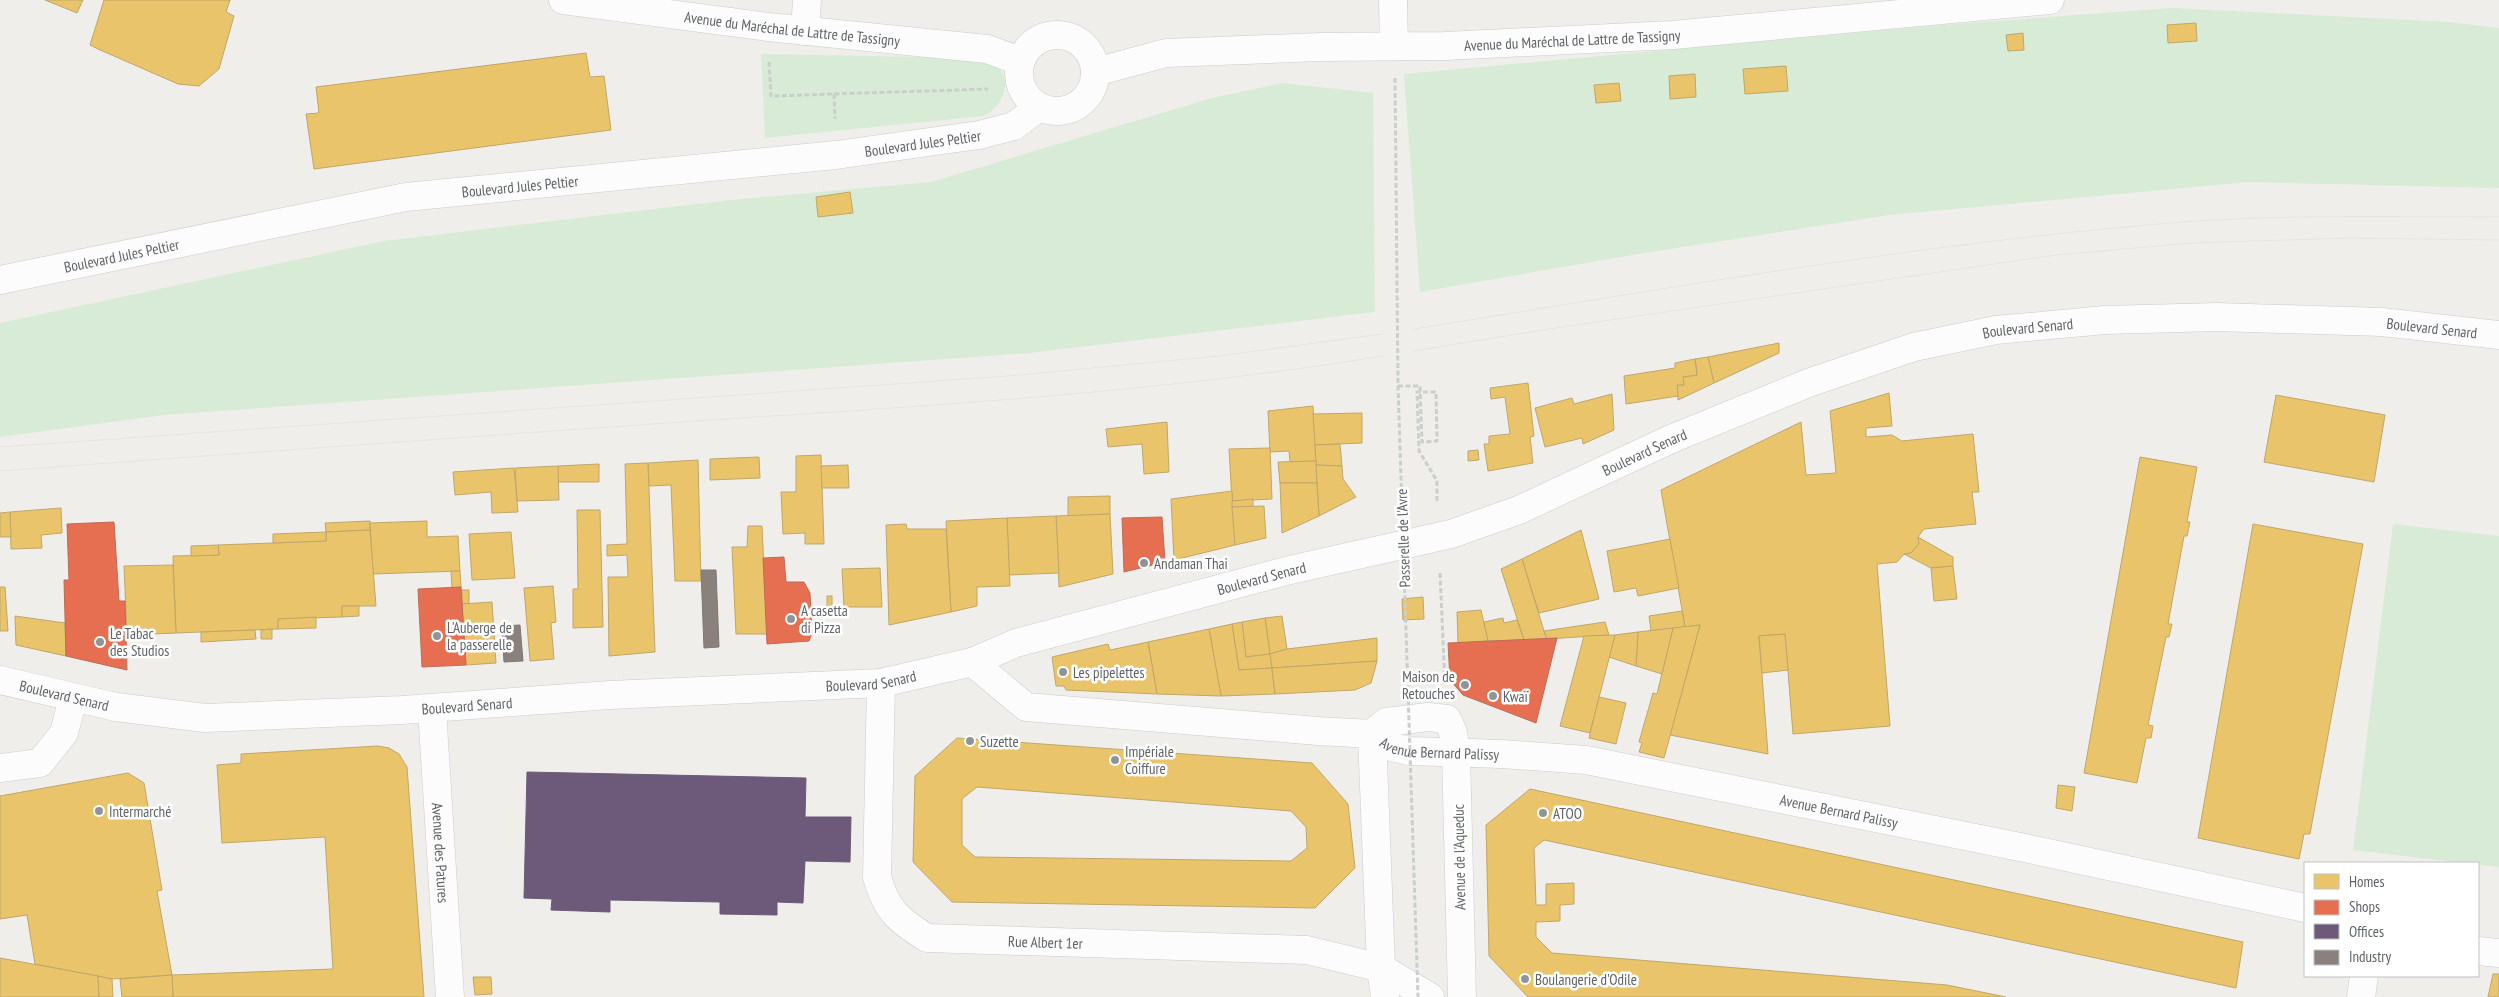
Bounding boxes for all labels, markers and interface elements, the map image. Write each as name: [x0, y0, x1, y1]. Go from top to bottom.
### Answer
street label: Avenue du Maréchal de Lattre de Tassigny: [683, 7, 901, 50]
street label: Avenue du Maréchal de Lattre de Tassigny: [1464, 25, 1682, 55]
street label: Boulevard Jules Peltier: [863, 125, 983, 160]
street label: Boulevard Jules Peltier: [461, 171, 580, 201]
street label: Boulevard Jules Peltier: [62, 234, 182, 276]
street label: Boulevard Senard: [1981, 313, 2074, 342]
street label: Boulevard Senard: [2386, 313, 2478, 342]
street label: Boulevard Senard: [1599, 424, 1689, 479]
street label: Passerelle de l'Avre: [1392, 488, 1414, 588]
place label: Andaman Thai: [1154, 554, 1228, 573]
marker: Andaman Thai: [1138, 557, 1150, 569]
street label: Boulevard Senard: [1215, 557, 1308, 599]
place label: A casetta di Pizza: [801, 601, 848, 637]
marker: A casetta di Pizza: [785, 613, 797, 625]
place label: L'Auberge de la passerelle: [447, 618, 512, 654]
place label: Le Tabac des Studios: [110, 624, 169, 660]
marker: L'Auberge de la passerelle: [431, 630, 443, 642]
marker: Le Tabac des Studios: [94, 636, 106, 648]
place label: Les pipelettes: [1073, 663, 1145, 682]
street label: Boulevard Senard: [825, 666, 918, 695]
marker: Les pipelettes: [1057, 666, 1069, 678]
place label: Maison de Retouches: [1402, 667, 1455, 703]
street label: Boulevard Senard: [18, 675, 111, 715]
marker: Maison de Retouches: [1459, 679, 1471, 691]
place label: Kwaï: [1503, 687, 1529, 706]
marker: Kwaï: [1487, 690, 1499, 702]
street label: Boulevard Senard: [421, 693, 513, 718]
place label: Suzette: [980, 732, 1019, 751]
street label: Avenue Bernard Palissy: [1377, 732, 1500, 763]
marker: Suzette: [964, 735, 976, 747]
place label: Impériale Coiffure: [1125, 742, 1174, 778]
marker: Impériale Coiffure: [1109, 754, 1121, 766]
street label: Avenue Bernard Palissy: [1778, 790, 1900, 832]
place label: Intermarché: [109, 802, 171, 821]
street label: Avenue des Patures: [428, 802, 454, 904]
street label: Avenue de l'Aqueduc: [1449, 803, 1469, 910]
place label: ATOO: [1553, 804, 1582, 823]
marker: Intermarché: [93, 805, 105, 817]
marker: ATOO: [1537, 807, 1549, 819]
legend: [2304, 862, 2479, 977]
text: Homes: [2349, 872, 2385, 891]
text: Shops: [2349, 897, 2380, 916]
text: Offices: [2349, 922, 2384, 941]
street label: Rue Albert 1er: [1008, 931, 1084, 952]
text: Industry: [2349, 947, 2391, 966]
place label: Boulangerie d'Odile: [1535, 970, 1637, 989]
marker: Boulangerie d'Odile: [1519, 973, 1531, 985]

